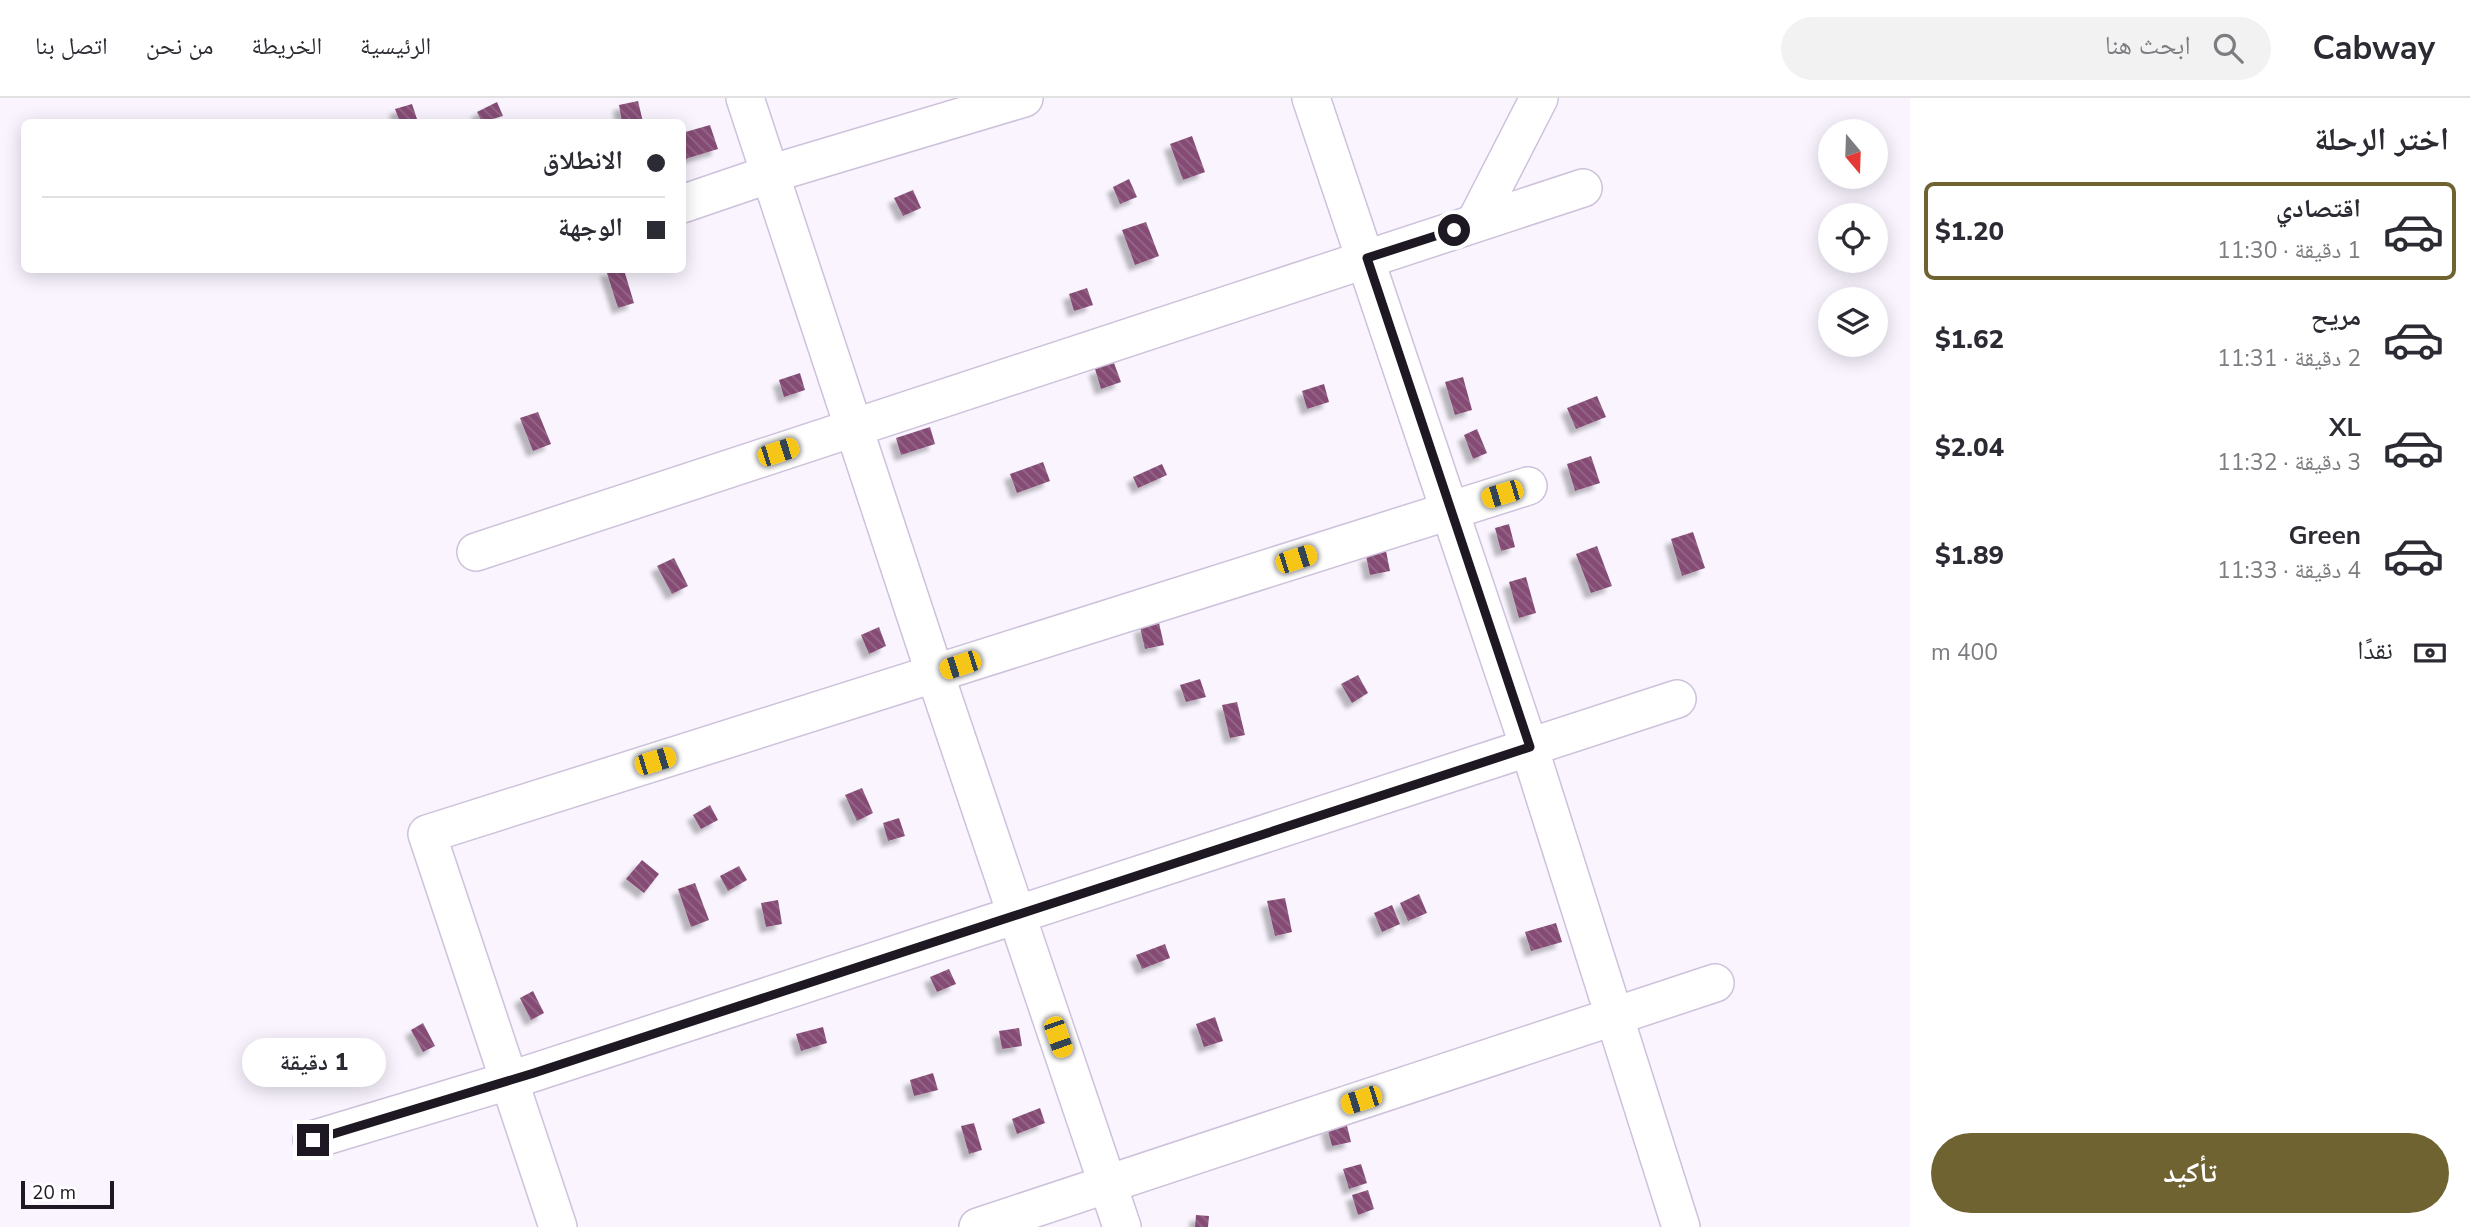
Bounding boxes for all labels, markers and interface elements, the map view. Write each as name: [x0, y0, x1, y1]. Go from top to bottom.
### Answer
search box: [1781, 17, 2271, 80]
text: Cabway: [2313, 26, 2435, 71]
text: ابحث هنا: [2105, 28, 2191, 63]
icon: search: [2209, 29, 2247, 67]
text: اتصل بنا: [35, 30, 108, 62]
text: من نحن: [146, 30, 213, 62]
text: الخريطة: [251, 30, 322, 62]
text: الرئيسية: [360, 30, 431, 62]
text: اختر الرحلة: [2314, 118, 2449, 161]
north arrow: [1818, 119, 1888, 189]
map controls: [1818, 119, 1888, 357]
text: الانطلاق: [543, 143, 623, 178]
text: اقتصادي: [2276, 191, 2361, 226]
icon: car: [2382, 200, 2445, 263]
button: locate: [1818, 203, 1888, 273]
text: الوجهة: [558, 210, 623, 245]
route start: [1438, 214, 1470, 246]
text: $1.20: [1935, 214, 2004, 249]
text: 1 دقيقة · 11:30: [2217, 235, 2361, 266]
button: layers: [1818, 287, 1888, 357]
text: مريح: [2311, 299, 2361, 334]
icon: car: [2382, 308, 2445, 371]
text: $1.62: [1935, 322, 2004, 357]
text: 2 دقيقة · 11:31: [2217, 343, 2361, 374]
text: XL: [2329, 410, 2361, 445]
icon: car: [2382, 416, 2445, 479]
text: $2.04: [1935, 430, 2004, 465]
car: [755, 436, 802, 468]
text: 3 دقيقة · 11:32: [2217, 447, 2361, 478]
car: [1479, 478, 1526, 510]
text: Green: [2288, 518, 2361, 553]
icon: car: [2382, 524, 2445, 587]
text: $1.89: [1935, 538, 2004, 573]
car: [1273, 543, 1320, 575]
text: 4 دقيقة · 11:33: [2217, 555, 2361, 586]
text: نقدًا: [2357, 633, 2393, 668]
icon: cash: [2411, 634, 2449, 672]
text: 400 m: [1931, 637, 1998, 668]
car: [937, 649, 984, 681]
car: [632, 745, 679, 777]
car: [1042, 1014, 1075, 1060]
callout: 1 دقيقة: [241, 1038, 385, 1088]
text: 1 دقيقة: [280, 1047, 348, 1078]
car: [1338, 1084, 1385, 1116]
route end: [297, 1124, 329, 1156]
button: تأكيد: [1931, 1133, 2449, 1213]
scale bar: [21, 1178, 114, 1210]
text: 20 m: [32, 1180, 76, 1206]

